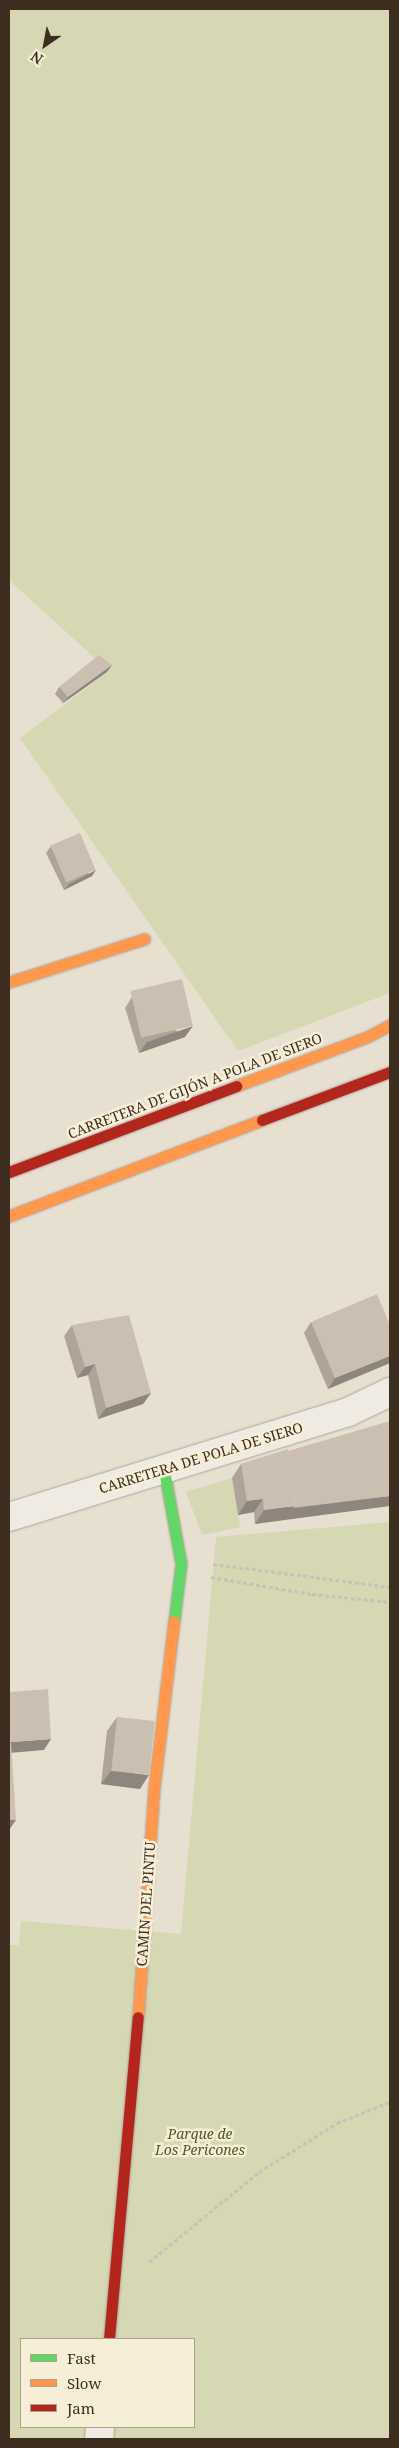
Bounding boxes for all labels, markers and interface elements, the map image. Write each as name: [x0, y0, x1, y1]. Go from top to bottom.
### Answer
north arrow: [20, 20, 70, 70]
text: N: [27, 47, 46, 69]
street label: CARRETERA DE GIJÓN A POLA DE SIERO: [66, 1030, 324, 1142]
street label: CARRETERA DE POLA DE SIERO: [97, 1419, 305, 1497]
street label: CAMIN DEL PINTU: [133, 1841, 159, 1967]
park label: Parque de Los Pericones: [155, 2126, 245, 2158]
legend: [20, 2338, 195, 2428]
text: Fast: [67, 2348, 96, 2368]
text: Slow: [67, 2373, 101, 2393]
text: Jam: [67, 2398, 95, 2418]

